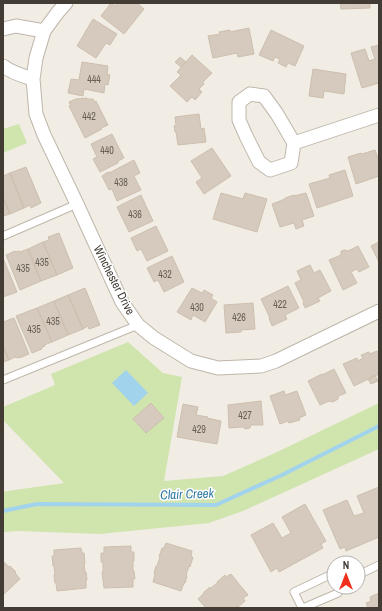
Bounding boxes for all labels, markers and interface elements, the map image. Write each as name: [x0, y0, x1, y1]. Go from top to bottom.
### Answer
house number: 444: [87, 73, 101, 86]
house number: 442: [82, 110, 96, 123]
house number: 440: [100, 144, 114, 157]
house number: 438: [114, 176, 128, 189]
house number: 436: [128, 208, 142, 221]
street label: Winchester Drive: [90, 243, 138, 317]
house number: 435: [35, 256, 49, 269]
house number: 435: [16, 262, 30, 275]
house number: 432: [158, 268, 172, 281]
house number: 422: [273, 298, 287, 311]
house number: 430: [190, 301, 204, 314]
house number: 426: [232, 311, 246, 324]
house number: 435: [46, 315, 60, 328]
house number: 435: [27, 323, 41, 336]
house number: 427: [238, 409, 252, 422]
house number: 429: [192, 423, 206, 436]
water label: Clair Creek: [160, 485, 215, 503]
north arrow: [326, 555, 366, 595]
text: N: [343, 558, 349, 572]

